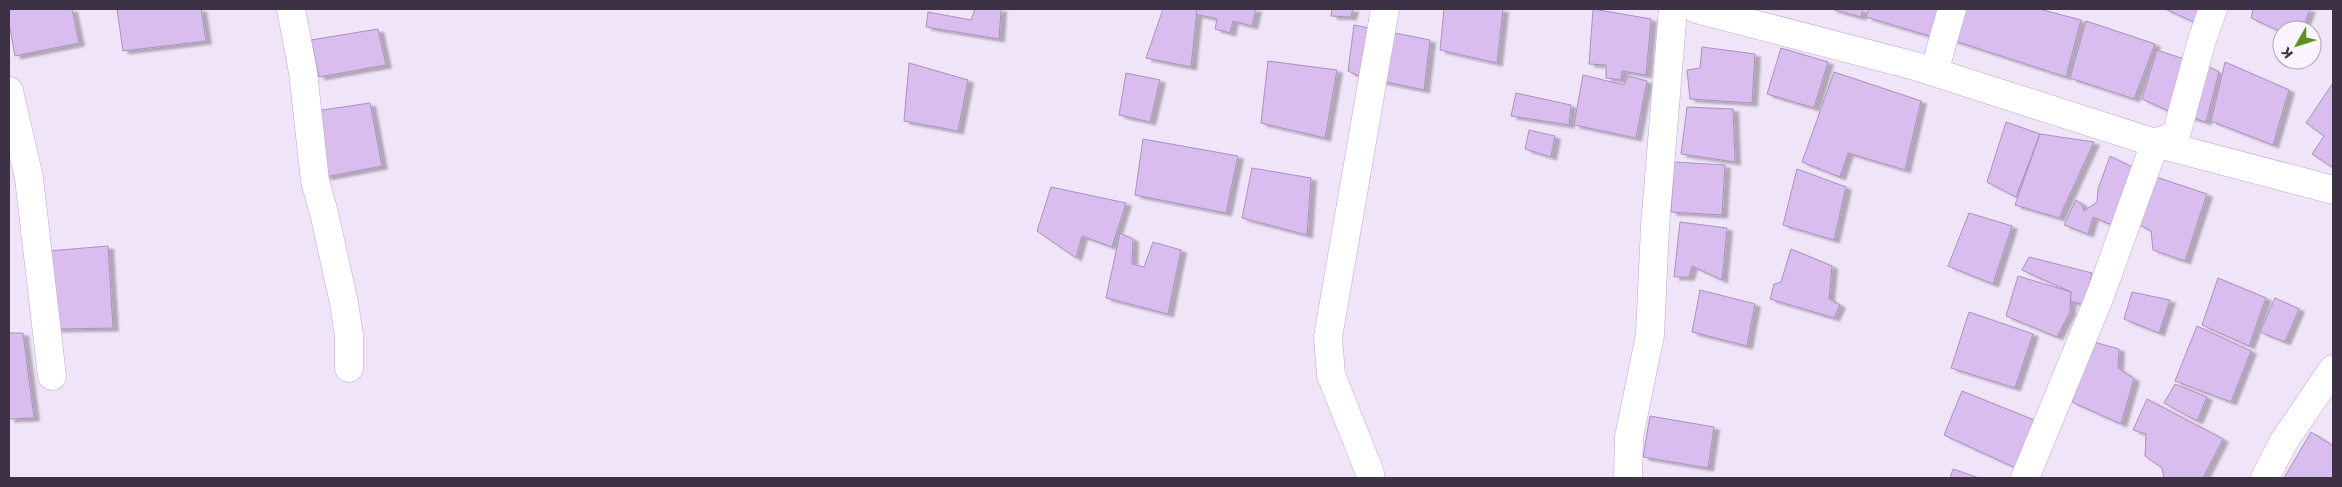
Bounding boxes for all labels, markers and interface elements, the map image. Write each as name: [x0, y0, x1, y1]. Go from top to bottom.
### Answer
north arrow: [2272, 20, 2322, 70]
text: K: [2277, 44, 2296, 62]

